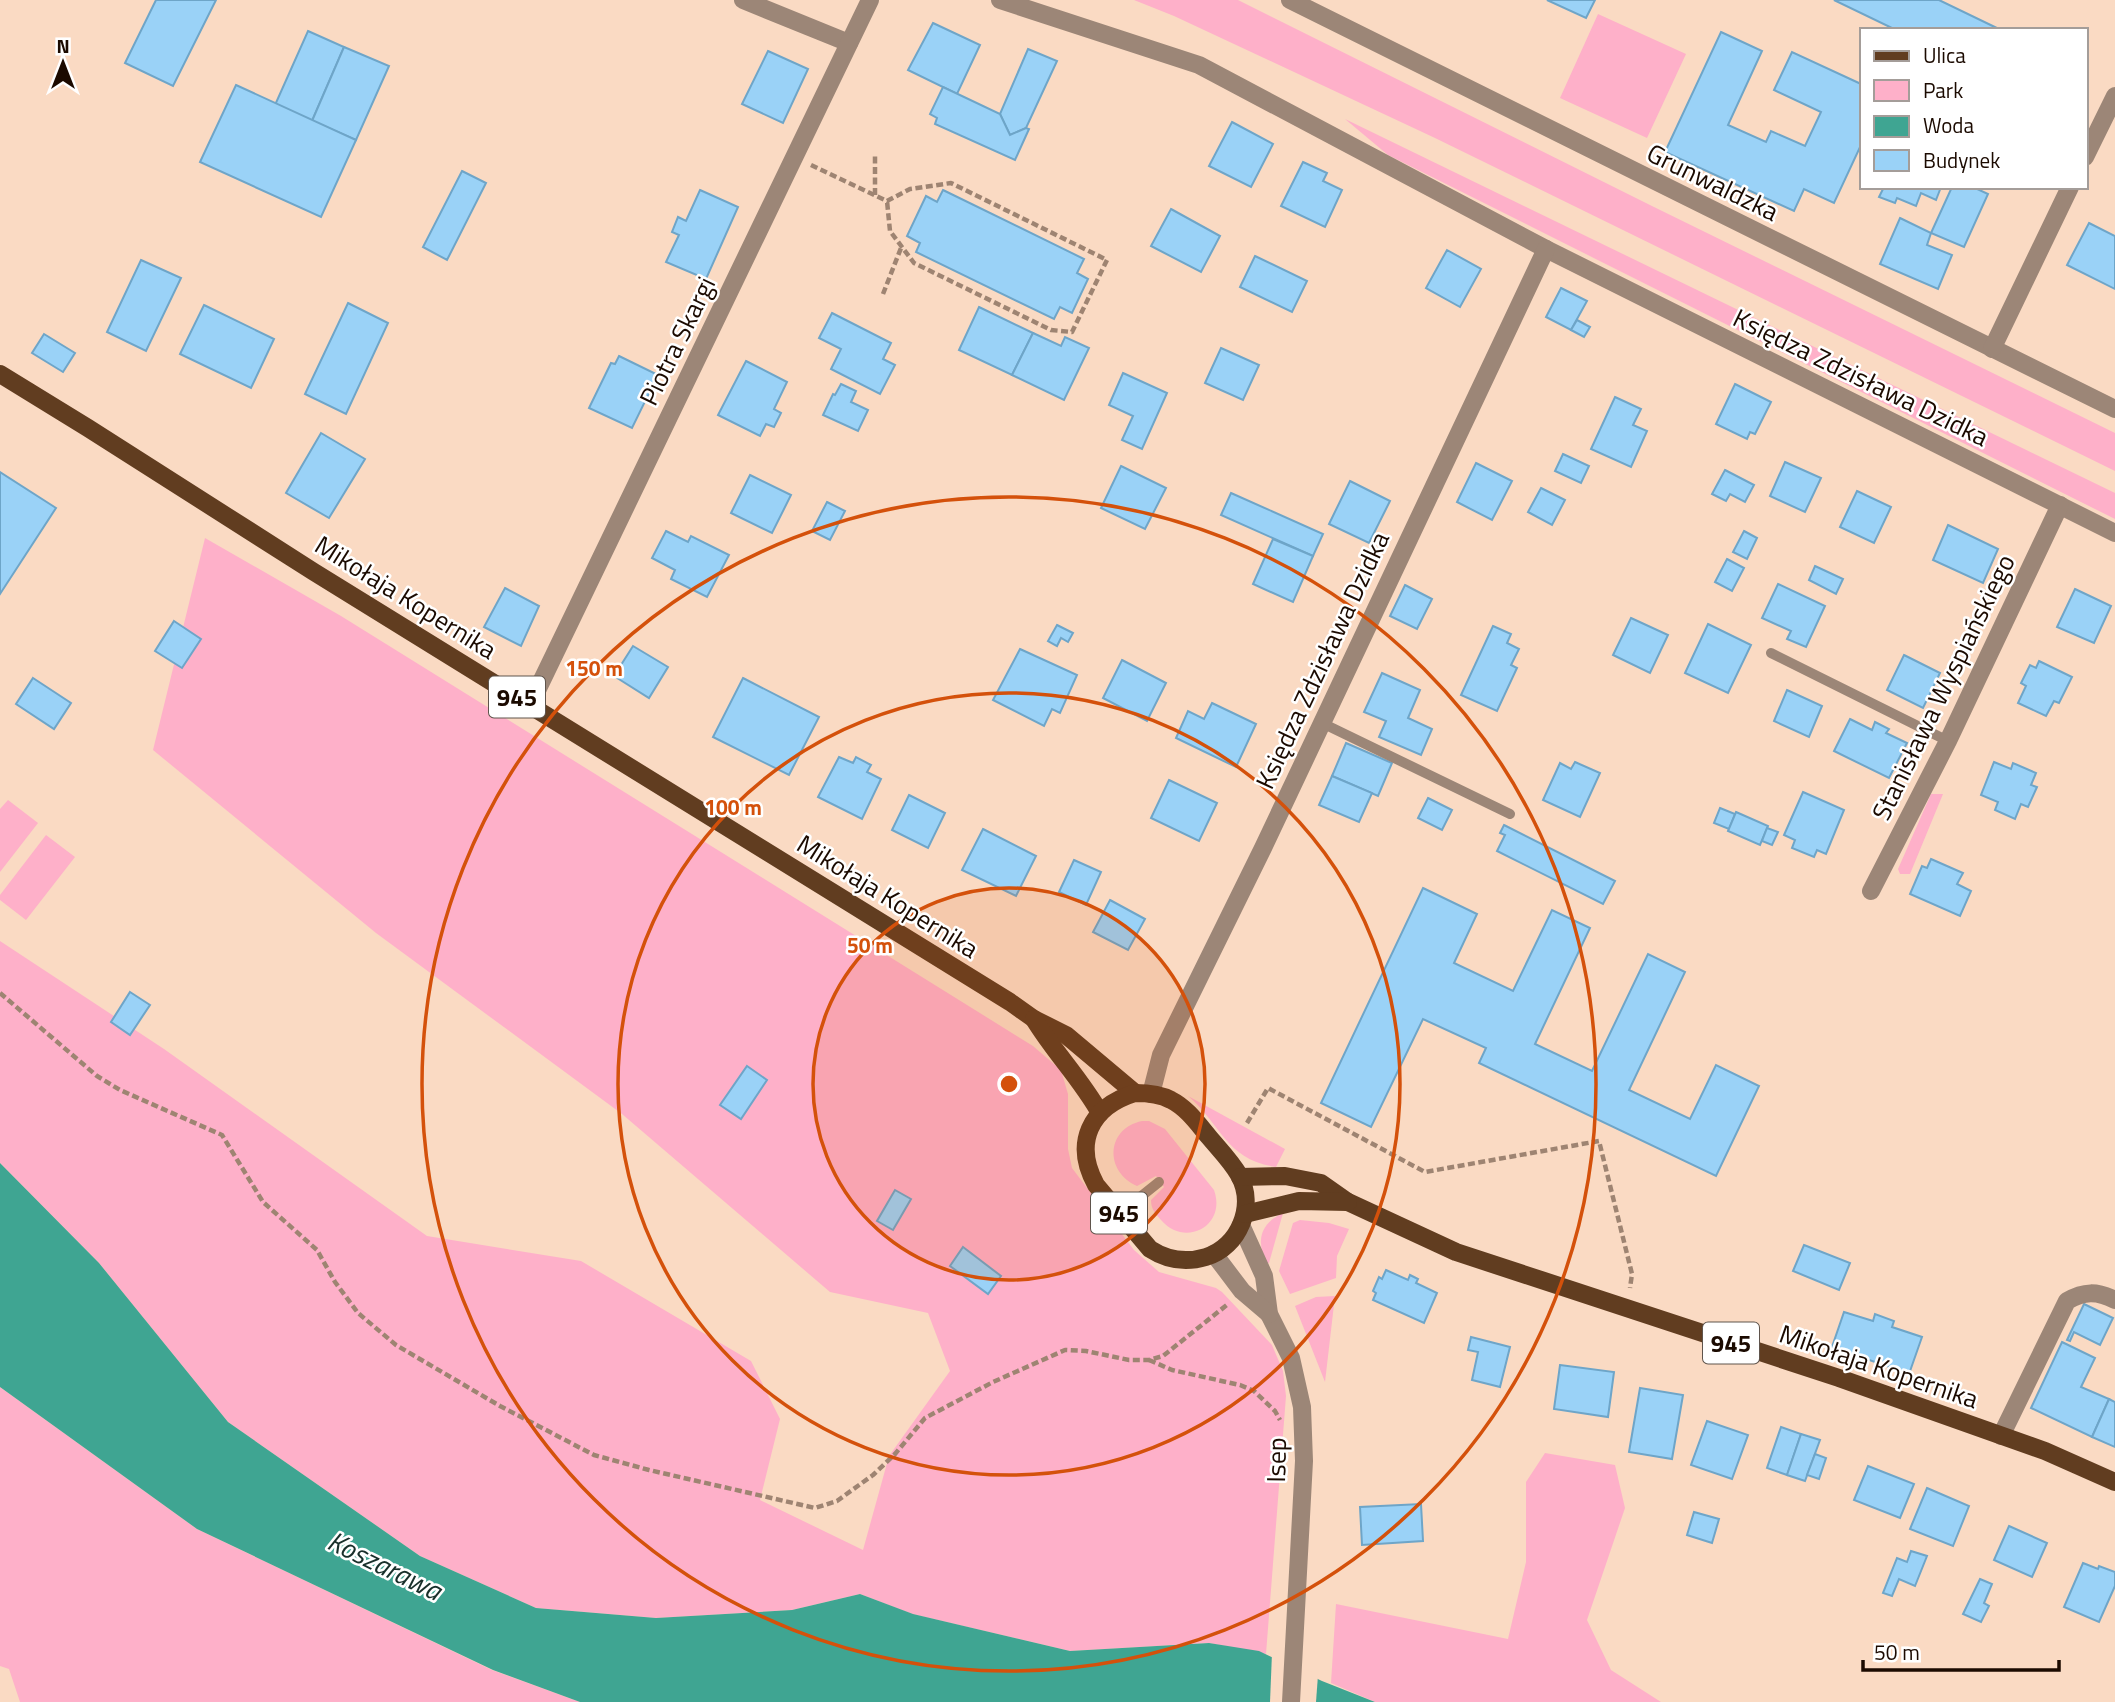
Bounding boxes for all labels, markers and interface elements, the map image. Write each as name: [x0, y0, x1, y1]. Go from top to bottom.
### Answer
north arrow: [28, 28, 98, 98]
legend: [1860, 28, 2087, 189]
text: N: [56, 31, 70, 60]
text: Ulica: [1923, 39, 1966, 71]
text: Park: [1923, 74, 1963, 106]
text: Woda: [1923, 109, 1974, 141]
street label: Grunwaldzka: [1640, 133, 1786, 231]
text: Budynek: [1923, 144, 2000, 176]
street label: Piotra Skargi: [629, 270, 725, 412]
street label: Księdza Zdzisława Dzidka: [1727, 298, 1995, 456]
street label: Mikołaja Kopernika: [307, 525, 505, 669]
street label: Księdza Zdzisława Dzidka: [1245, 525, 1399, 795]
street label: Stanisława Wyspiańskiego: [1862, 547, 2024, 827]
text: 150 m: [565, 652, 623, 684]
road number: 945: [489, 676, 545, 718]
text: 100 m: [704, 791, 762, 823]
street label: Mikołaja Kopernika: [789, 824, 987, 968]
text: 50 m: [847, 929, 893, 961]
centre of rings: [997, 1072, 1021, 1096]
road number: 945: [1091, 1192, 1147, 1233]
street label: Mikołaja Kopernika: [1774, 1314, 1984, 1418]
road number: 945: [1703, 1322, 1759, 1364]
street label: Isep: [1256, 1437, 1296, 1483]
water label: Koszarawa: [321, 1519, 451, 1612]
scale bar: [1863, 1628, 2059, 1672]
text: 50 m: [1874, 1636, 1920, 1668]

